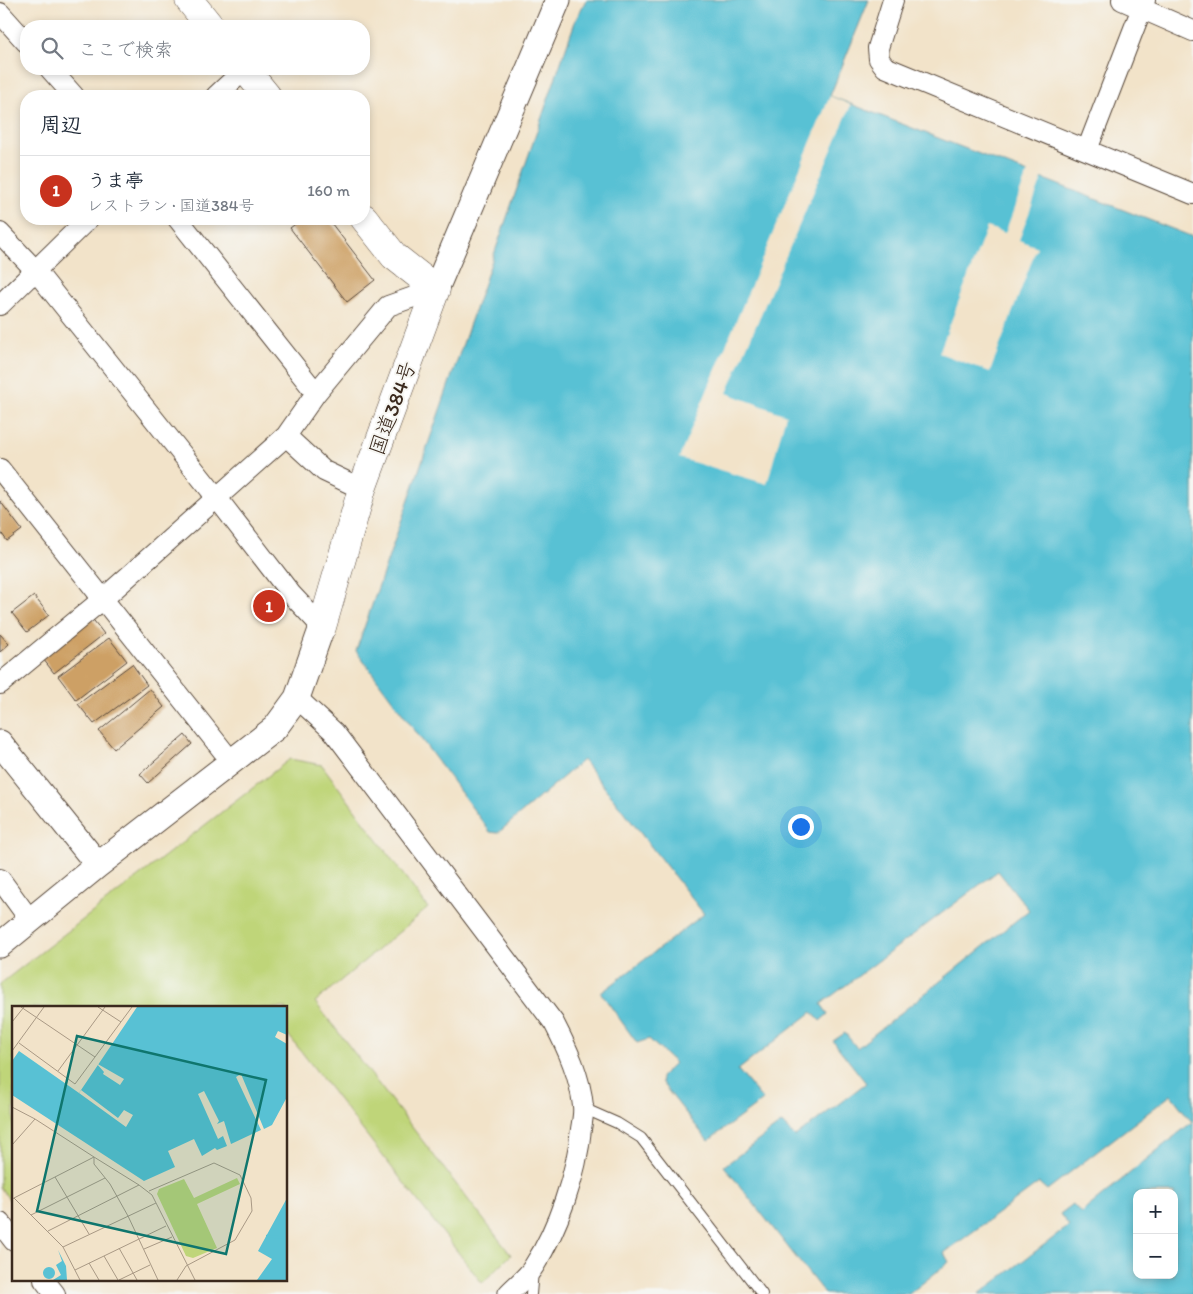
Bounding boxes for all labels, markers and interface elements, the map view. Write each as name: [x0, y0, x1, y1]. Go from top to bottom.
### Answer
search box: [20, 20, 370, 75]
icon: search: [38, 34, 66, 62]
text: ここで検索: [78, 38, 173, 61]
text: 周辺: [40, 112, 82, 137]
text: うま亭: [87, 169, 144, 192]
text: 1: [52, 181, 60, 200]
text: 160 m: [307, 181, 350, 200]
text: レストラン · 国道384号: [87, 196, 254, 215]
street label: 国道384号: [363, 357, 421, 459]
pin: 1: [253, 587, 285, 625]
your location: [788, 814, 814, 840]
inset map: [12, 1006, 288, 1282]
map controls: [1133, 1189, 1178, 1279]
button: +: [1133, 1189, 1178, 1234]
button: −: [1133, 1234, 1178, 1279]

